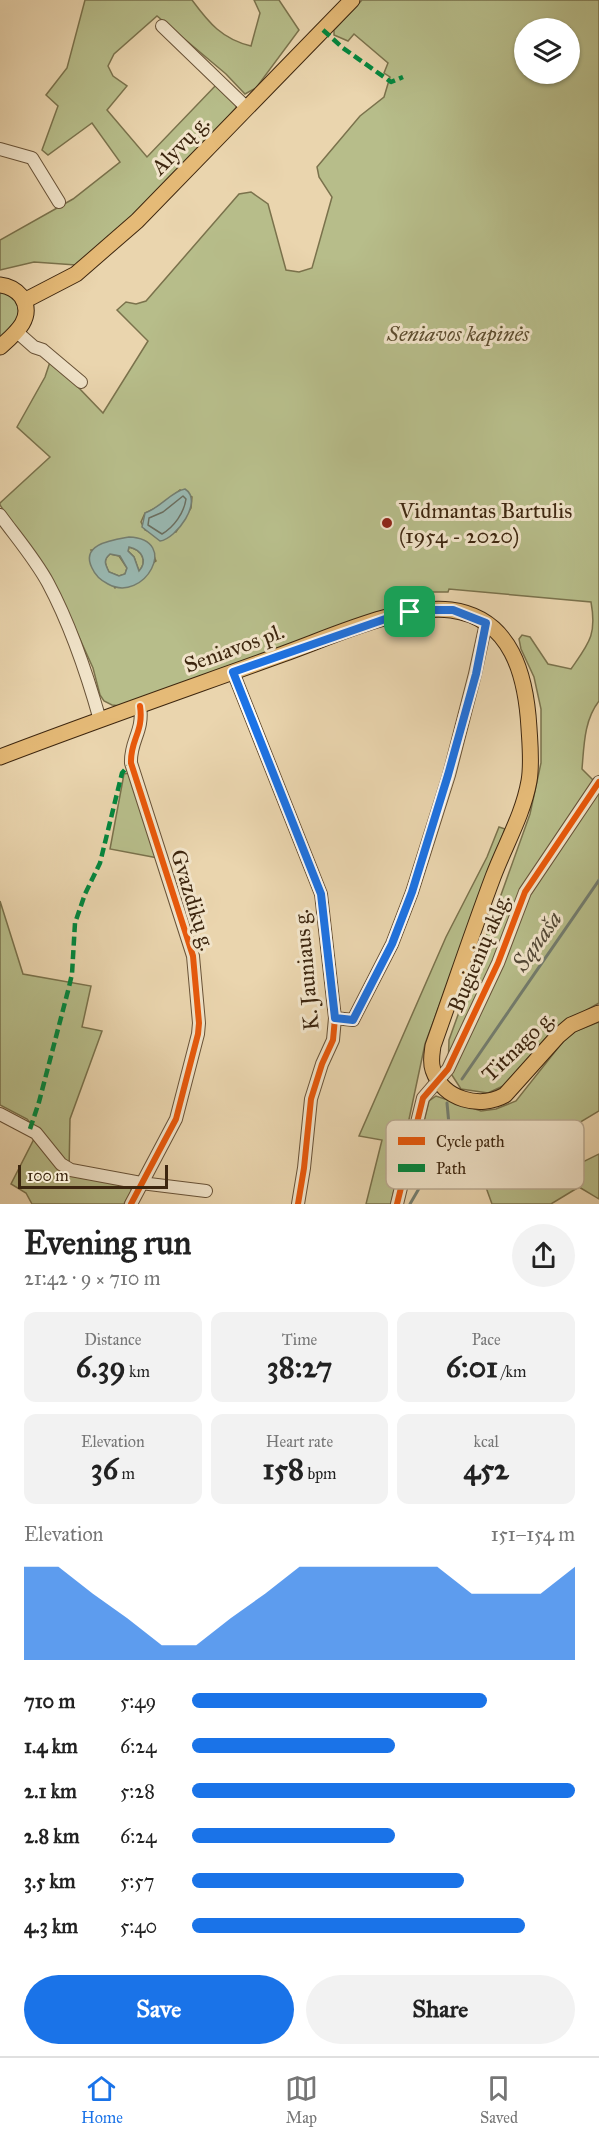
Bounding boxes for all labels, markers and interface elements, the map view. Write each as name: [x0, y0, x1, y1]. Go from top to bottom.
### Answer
map controls: [514, 18, 580, 84]
button: layers: [514, 18, 580, 84]
street label: Alyvų g.: [144, 109, 215, 181]
park label: Seniavos kapinės: [386, 320, 530, 347]
place label: Vidmantas Bartulis (1954 - 2020): [398, 497, 572, 549]
marker: Vidmantas Bartulis (1954 - 2020): [380, 516, 394, 530]
pin: [384, 586, 435, 637]
icon: arrive: [393, 595, 426, 628]
street label: Seniavos pl.: [180, 617, 288, 679]
street label: Gvazdikų g.: [165, 846, 221, 954]
street label: Bugienių aklg.: [442, 890, 516, 1016]
water label: Sąnaša: [505, 905, 568, 978]
street label: K. Jauniaus g.: [287, 908, 325, 1032]
street label: Titnago g.: [476, 1005, 560, 1087]
legend: [386, 1120, 584, 1189]
text: Cycle path: [436, 1132, 505, 1151]
text: Path: [436, 1159, 466, 1178]
scale bar: [18, 1162, 168, 1190]
text: 100 m: [27, 1166, 69, 1185]
text: Evening run: [24, 1223, 191, 1263]
button: share: [512, 1224, 575, 1287]
text: 21:42 · 9 × 710 m: [24, 1266, 161, 1290]
text: Distance: [84, 1330, 142, 1349]
text: Time: [282, 1330, 317, 1349]
text: Pace: [472, 1330, 501, 1349]
text: 6.39: [76, 1349, 126, 1385]
text: 38:27: [267, 1349, 332, 1385]
text: 6:01: [446, 1349, 498, 1385]
text: km: [126, 1362, 150, 1381]
text: /km: [498, 1362, 526, 1381]
text: Elevation: [81, 1432, 145, 1451]
text: Heart rate: [266, 1432, 333, 1451]
text: kcal: [474, 1432, 499, 1451]
text: 36: [91, 1451, 118, 1487]
text: 158: [262, 1451, 304, 1487]
text: 452: [463, 1451, 509, 1487]
text: m: [118, 1464, 135, 1483]
text: bpm: [304, 1464, 337, 1483]
text: Elevation: [24, 1522, 103, 1546]
text: 151–154 m: [491, 1522, 575, 1546]
text: 710 m: [24, 1689, 75, 1713]
text: 5:49: [120, 1689, 156, 1713]
text: 1.4 km: [24, 1734, 78, 1758]
text: 6:24: [120, 1734, 156, 1758]
text: 2.1 km: [24, 1779, 77, 1803]
text: 5:28: [120, 1779, 155, 1803]
text: 2.8 km: [24, 1824, 79, 1848]
text: 6:24: [120, 1824, 156, 1848]
text: 3.5 km: [24, 1869, 76, 1893]
text: 5:57: [120, 1869, 154, 1893]
text: 4.3 km: [24, 1914, 78, 1938]
text: 5:40: [120, 1914, 157, 1938]
button: Save: [24, 1975, 294, 2044]
button: Share: [306, 1975, 575, 2044]
tab: Home: [81, 2072, 123, 2127]
tab: Map: [285, 2072, 318, 2127]
tab: Saved: [480, 2072, 518, 2127]

